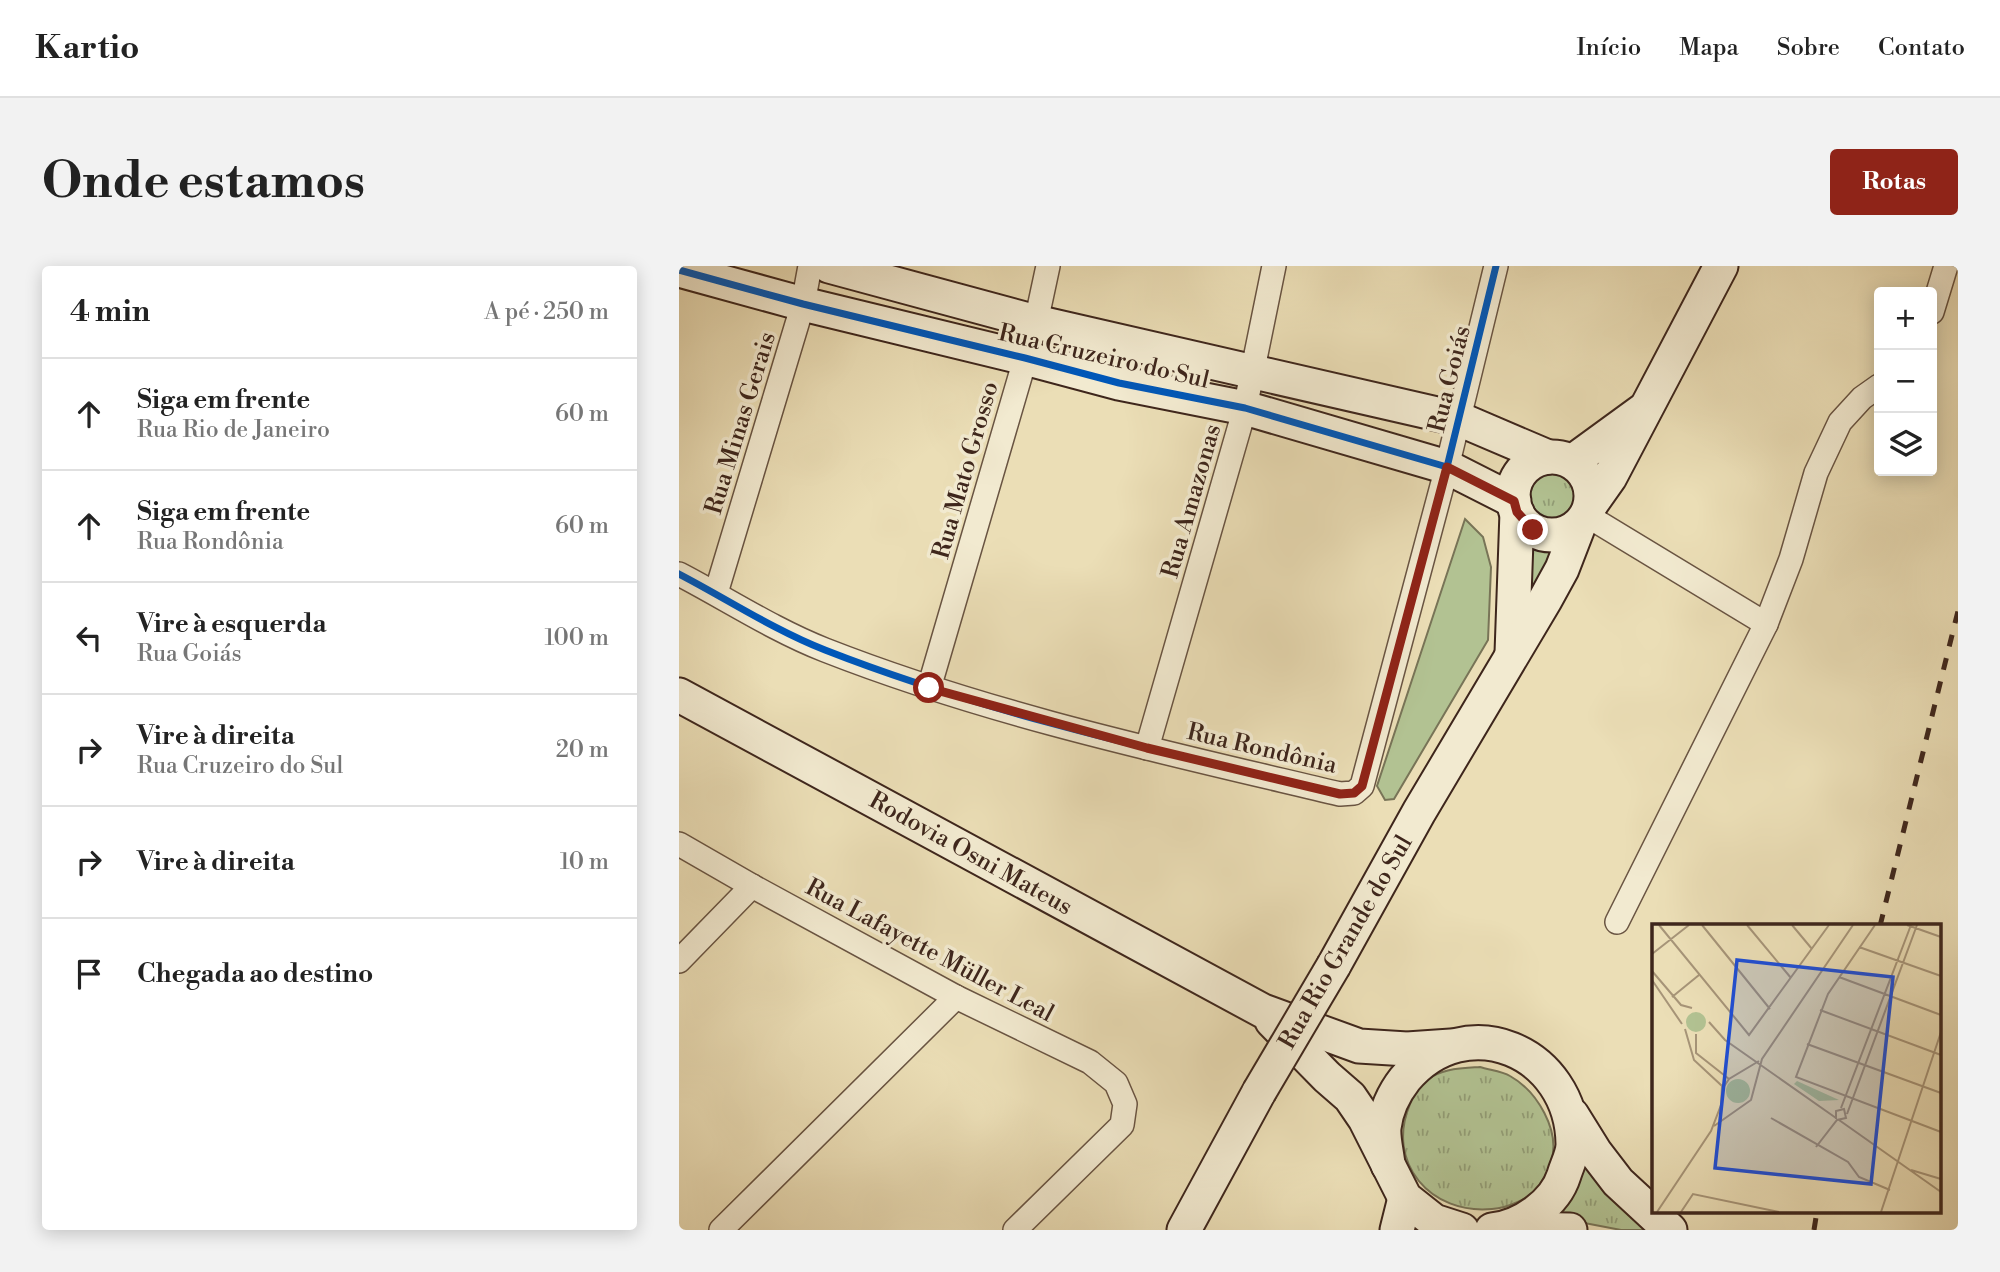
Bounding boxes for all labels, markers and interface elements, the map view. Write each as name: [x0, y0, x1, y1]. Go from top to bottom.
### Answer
text: Kartio: [35, 28, 139, 69]
text: Início: [1577, 33, 1641, 63]
text: Mapa: [1679, 33, 1739, 63]
text: Sobre: [1777, 33, 1840, 63]
text: Contato: [1878, 33, 1965, 63]
button: Rotas: [1830, 149, 1958, 215]
text: Onde estamos: [42, 152, 365, 213]
map controls: [1874, 287, 1937, 476]
button: +: [1874, 287, 1937, 350]
text: 4 min: [70, 293, 150, 331]
text: A pé · 250 m: [484, 298, 609, 326]
street label: Rua Cruzeiro do Sul: [996, 318, 1212, 396]
street label: Rua Goiás: [1422, 323, 1478, 436]
street label: Rua Minas Gerais: [699, 329, 783, 518]
button: −: [1874, 350, 1937, 413]
street label: Rua Mato Grosso: [926, 378, 1006, 562]
text: Siga em frente: [137, 384, 310, 416]
icon: ahead: [70, 395, 108, 433]
text: 60 m: [555, 400, 609, 428]
button: layers: [1874, 413, 1937, 476]
text: Rua Rio de Janeiro: [137, 416, 330, 444]
street label: Rua Amazonas: [1156, 421, 1228, 582]
text: Siga em frente: [137, 496, 310, 528]
icon: ahead: [70, 507, 108, 545]
text: 60 m: [555, 512, 609, 540]
route end: [1517, 514, 1548, 545]
text: Rua Rondônia: [137, 528, 284, 556]
text: Vire à esquerda: [137, 608, 327, 640]
icon: left: [70, 619, 108, 657]
text: 100 m: [544, 624, 609, 652]
text: Rua Goiás: [137, 640, 242, 668]
route start: [913, 672, 944, 703]
street label: Rua Rondônia: [1184, 717, 1341, 781]
text: Vire à direita: [137, 720, 295, 752]
icon: right: [70, 731, 108, 769]
text: 20 m: [556, 736, 609, 764]
text: Rua Cruzeiro do Sul: [137, 752, 343, 780]
street label: Rodovia Osni Mateus: [864, 786, 1077, 922]
street label: Rua Rio Grande do Sul: [1272, 830, 1419, 1055]
icon: right: [70, 843, 108, 881]
text: Vire à direita: [137, 846, 295, 878]
text: 10 m: [560, 848, 609, 876]
street label: Rua Lafayette Müller Leal: [800, 873, 1059, 1029]
inset map: [1652, 924, 1941, 1212]
icon: arrive: [70, 955, 108, 993]
text: Chegada ao destino: [137, 958, 373, 990]

